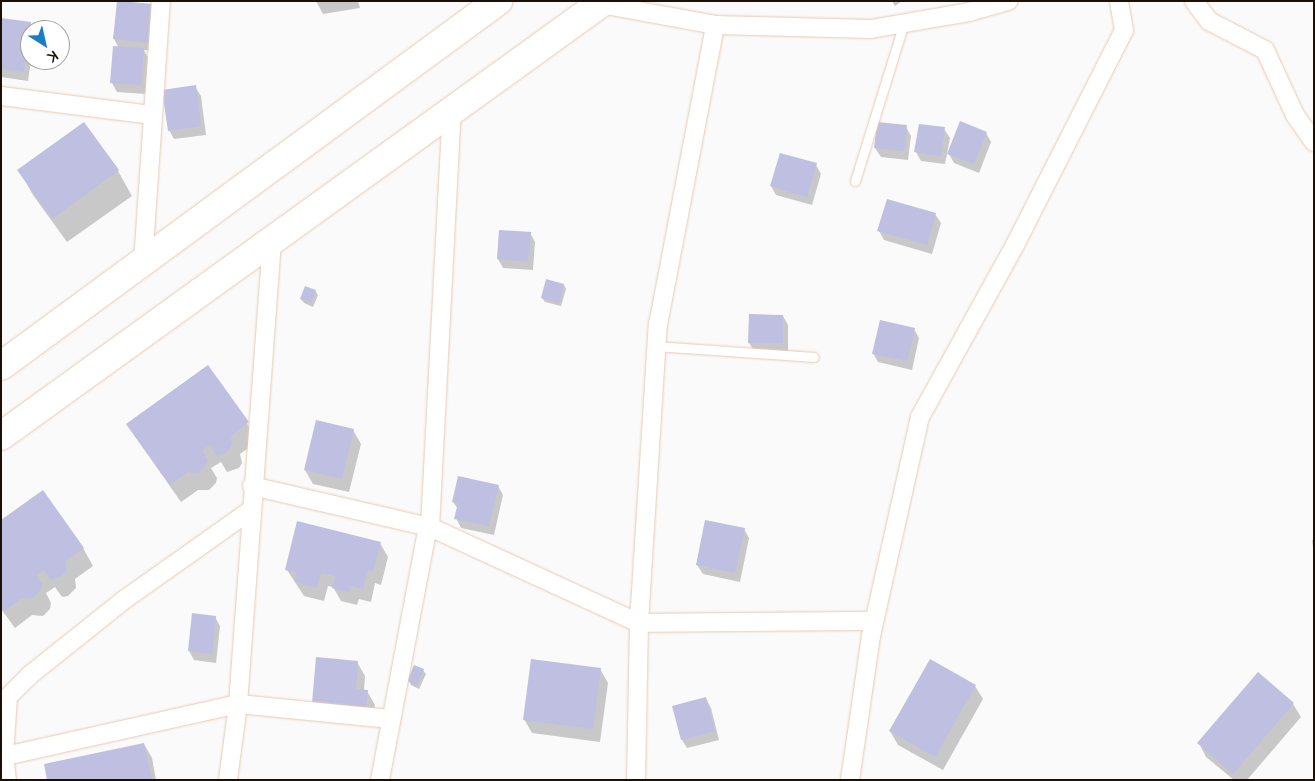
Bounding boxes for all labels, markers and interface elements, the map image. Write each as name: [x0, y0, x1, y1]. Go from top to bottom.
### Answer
north arrow: [20, 20, 70, 70]
text: K: [44, 46, 62, 67]

